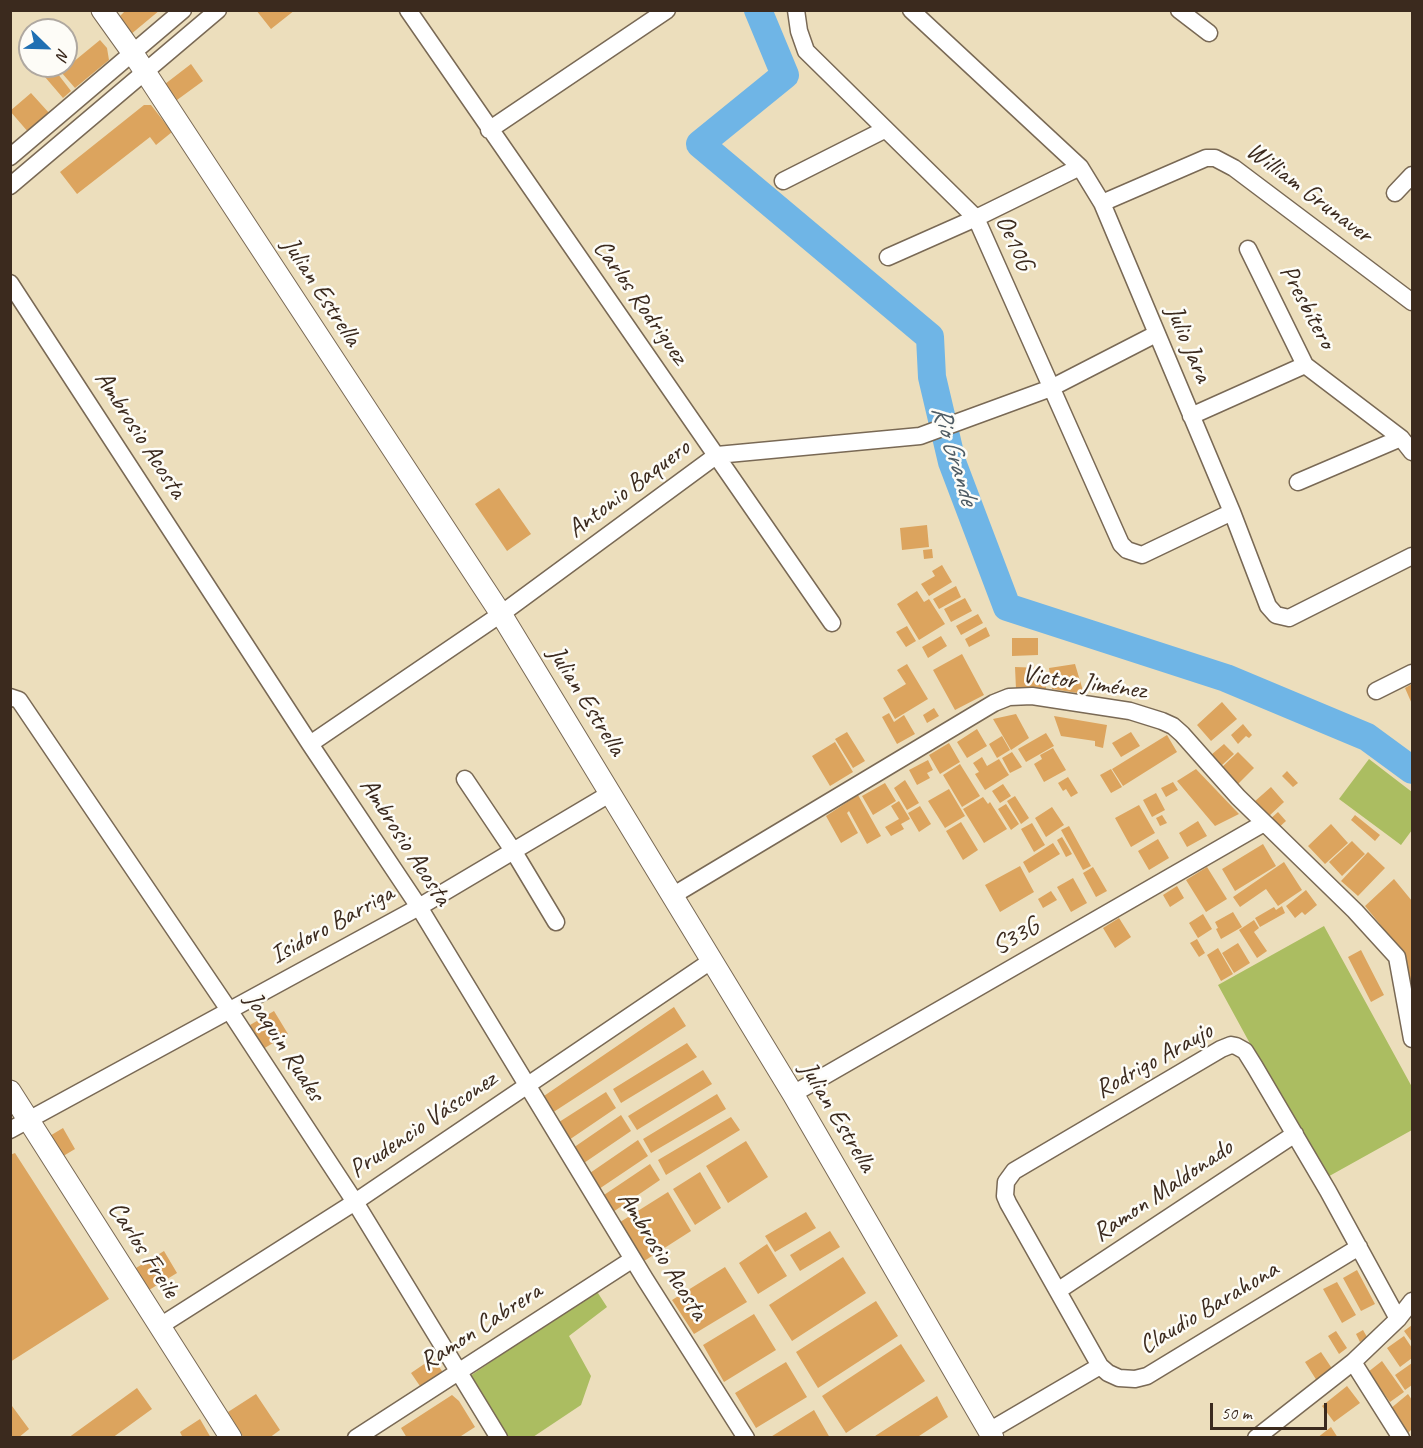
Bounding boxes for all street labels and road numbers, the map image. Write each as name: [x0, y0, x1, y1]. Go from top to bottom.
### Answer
street label: William Grunaver: [1240, 135, 1378, 251]
street label: Oe10G: [988, 210, 1040, 276]
street label: Julian Estrella: [274, 232, 368, 352]
street label: Carlos Rodriguez: [586, 234, 694, 370]
street label: Presbítero: [1272, 260, 1342, 354]
street label: Julio Jara: [1158, 301, 1218, 387]
street label: Ambrosio Acosta: [87, 365, 193, 505]
street label: Antonio Baquero: [561, 433, 697, 545]
street label: Julian Estrella: [540, 640, 632, 762]
street label: Victor Jiménez: [1020, 659, 1148, 707]
street label: Ambrosio Acosta: [352, 772, 458, 912]
street label: Isidoro Barriga: [265, 878, 399, 972]
street label: S33G: [987, 911, 1045, 963]
street label: Joaquin Ruales: [237, 986, 331, 1108]
street label: Rodrigo Araujo: [1090, 1016, 1218, 1106]
street label: Julian Estrella: [792, 1056, 882, 1178]
street label: Prudencio Vásconez: [344, 1064, 502, 1186]
street label: Ramon Maldonado: [1087, 1133, 1239, 1249]
street label: Ambrosio Acosta: [610, 1186, 714, 1326]
street label: Carlos Freile: [100, 1196, 186, 1304]
street label: Claudio Barahona: [1134, 1254, 1284, 1362]
street label: Ramon Cabrera: [414, 1276, 548, 1378]

